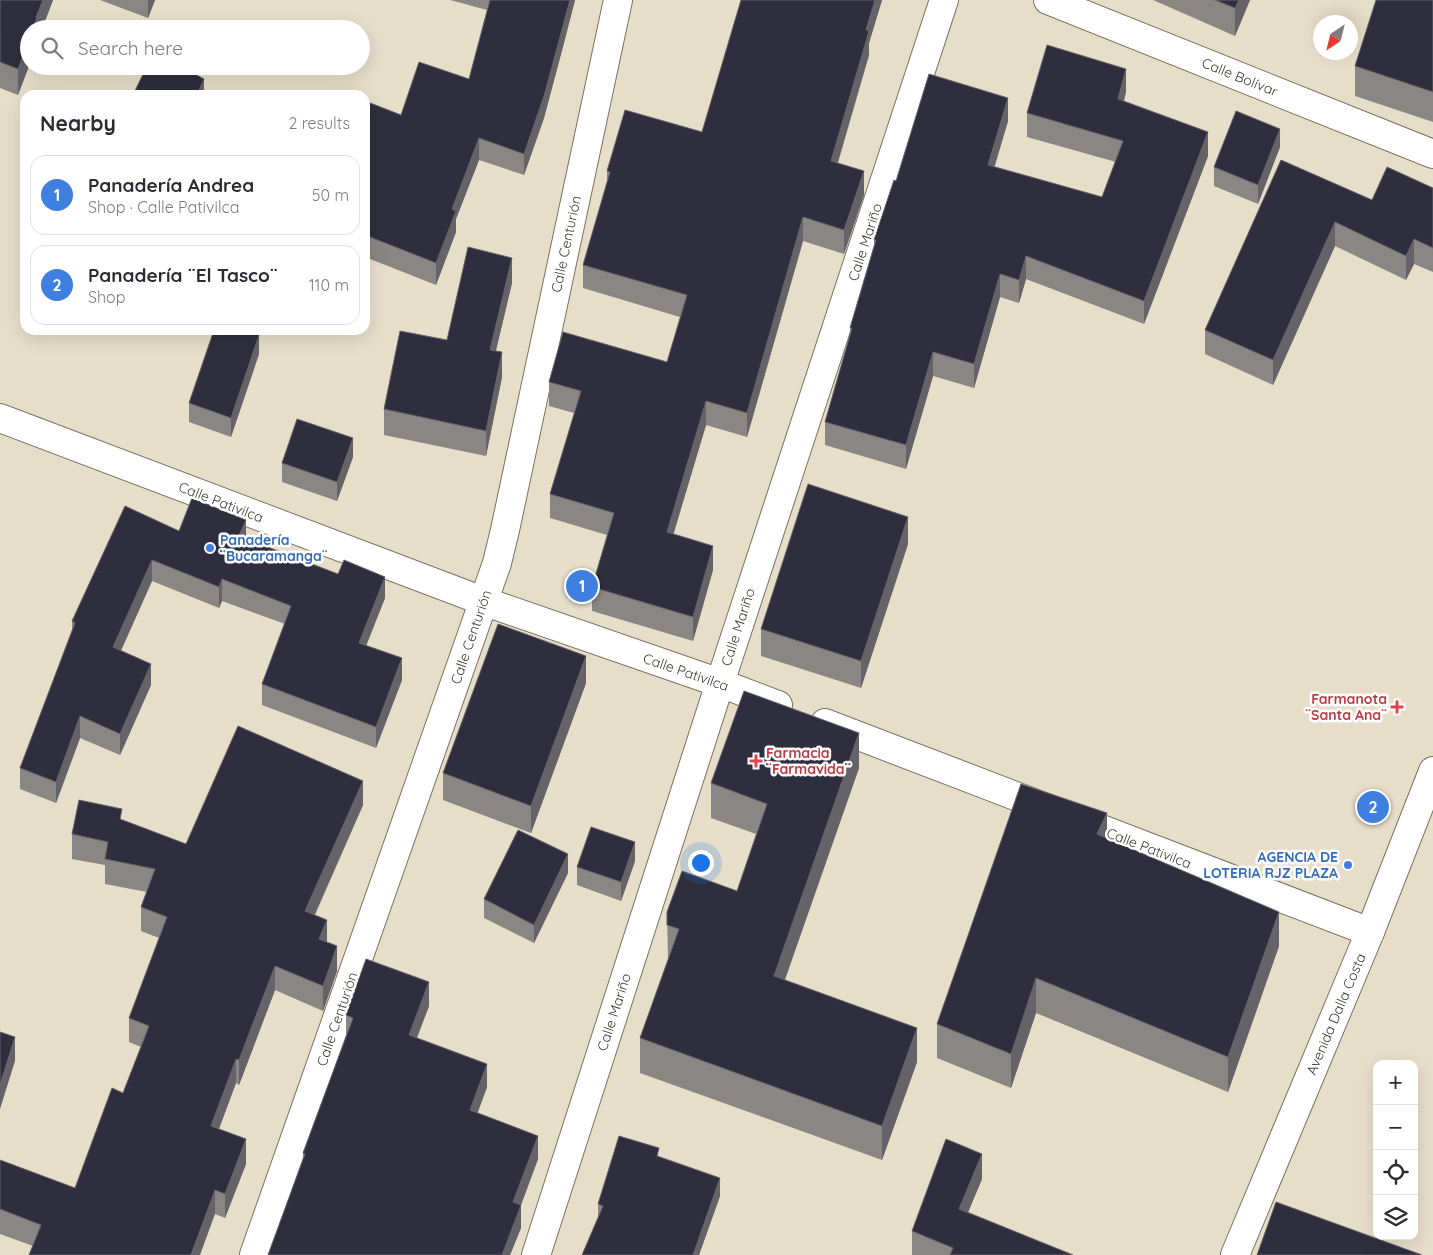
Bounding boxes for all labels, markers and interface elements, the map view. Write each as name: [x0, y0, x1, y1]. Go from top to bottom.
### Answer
north arrow: [1313, 15, 1358, 60]
search box: [20, 20, 370, 75]
icon: search: [38, 34, 66, 62]
text: Search here: [78, 36, 183, 60]
street label: Calle Bolívar: [1199, 54, 1281, 101]
text: Nearby: [40, 110, 116, 136]
text: 2 results: [288, 113, 350, 133]
text: Panadería Andrea: [88, 173, 254, 197]
text: 1: [54, 185, 60, 205]
text: 50 m: [312, 185, 349, 205]
street label: Calle Centurión: [547, 194, 585, 294]
text: Shop · Calle Pativilca: [88, 197, 239, 217]
street label: Calle Mariño: [844, 201, 886, 283]
text: Panadería ¨El Tasco¨: [88, 263, 278, 287]
text: 2: [52, 275, 62, 295]
text: 110 m: [309, 275, 349, 295]
text: Shop: [88, 287, 125, 307]
street label: Calle Pativilca: [176, 478, 266, 526]
place label: Panadería ¨Bucaramanga¨: [220, 531, 328, 565]
marker: Panadería ¨Bucaramanga¨: [204, 542, 216, 554]
pin: 1: [566, 567, 598, 605]
street label: Calle Mariño: [717, 586, 759, 668]
street label: Calle Centurión: [446, 588, 496, 686]
street label: Calle Pativilca: [641, 649, 731, 695]
place label: Farmanota ¨Santa Ana¨: [1305, 690, 1387, 724]
marker: Farmanota ¨Santa Ana¨: [1391, 701, 1403, 713]
place label: Farmacia ¨Farmavida¨: [766, 744, 851, 778]
marker: Farmacia ¨Farmavida¨: [750, 755, 762, 767]
pin: 2: [1357, 788, 1389, 826]
street label: Calle Pativilca: [1104, 824, 1194, 872]
place label: AGENCIA DE LOTERIA RJZ PLAZA: [1203, 848, 1338, 882]
your location: [688, 850, 714, 876]
marker: AGENCIA DE LOTERIA RJZ PLAZA: [1342, 859, 1354, 871]
street label: Avenida Dalla Costa: [1302, 950, 1370, 1078]
street label: Calle Centurión: [312, 970, 362, 1068]
street label: Calle Mariño: [593, 971, 635, 1053]
map controls: [1373, 1060, 1418, 1240]
button: +: [1373, 1060, 1418, 1105]
button: −: [1373, 1105, 1418, 1150]
button: locate: [1373, 1150, 1418, 1195]
button: layers: [1373, 1195, 1418, 1240]

